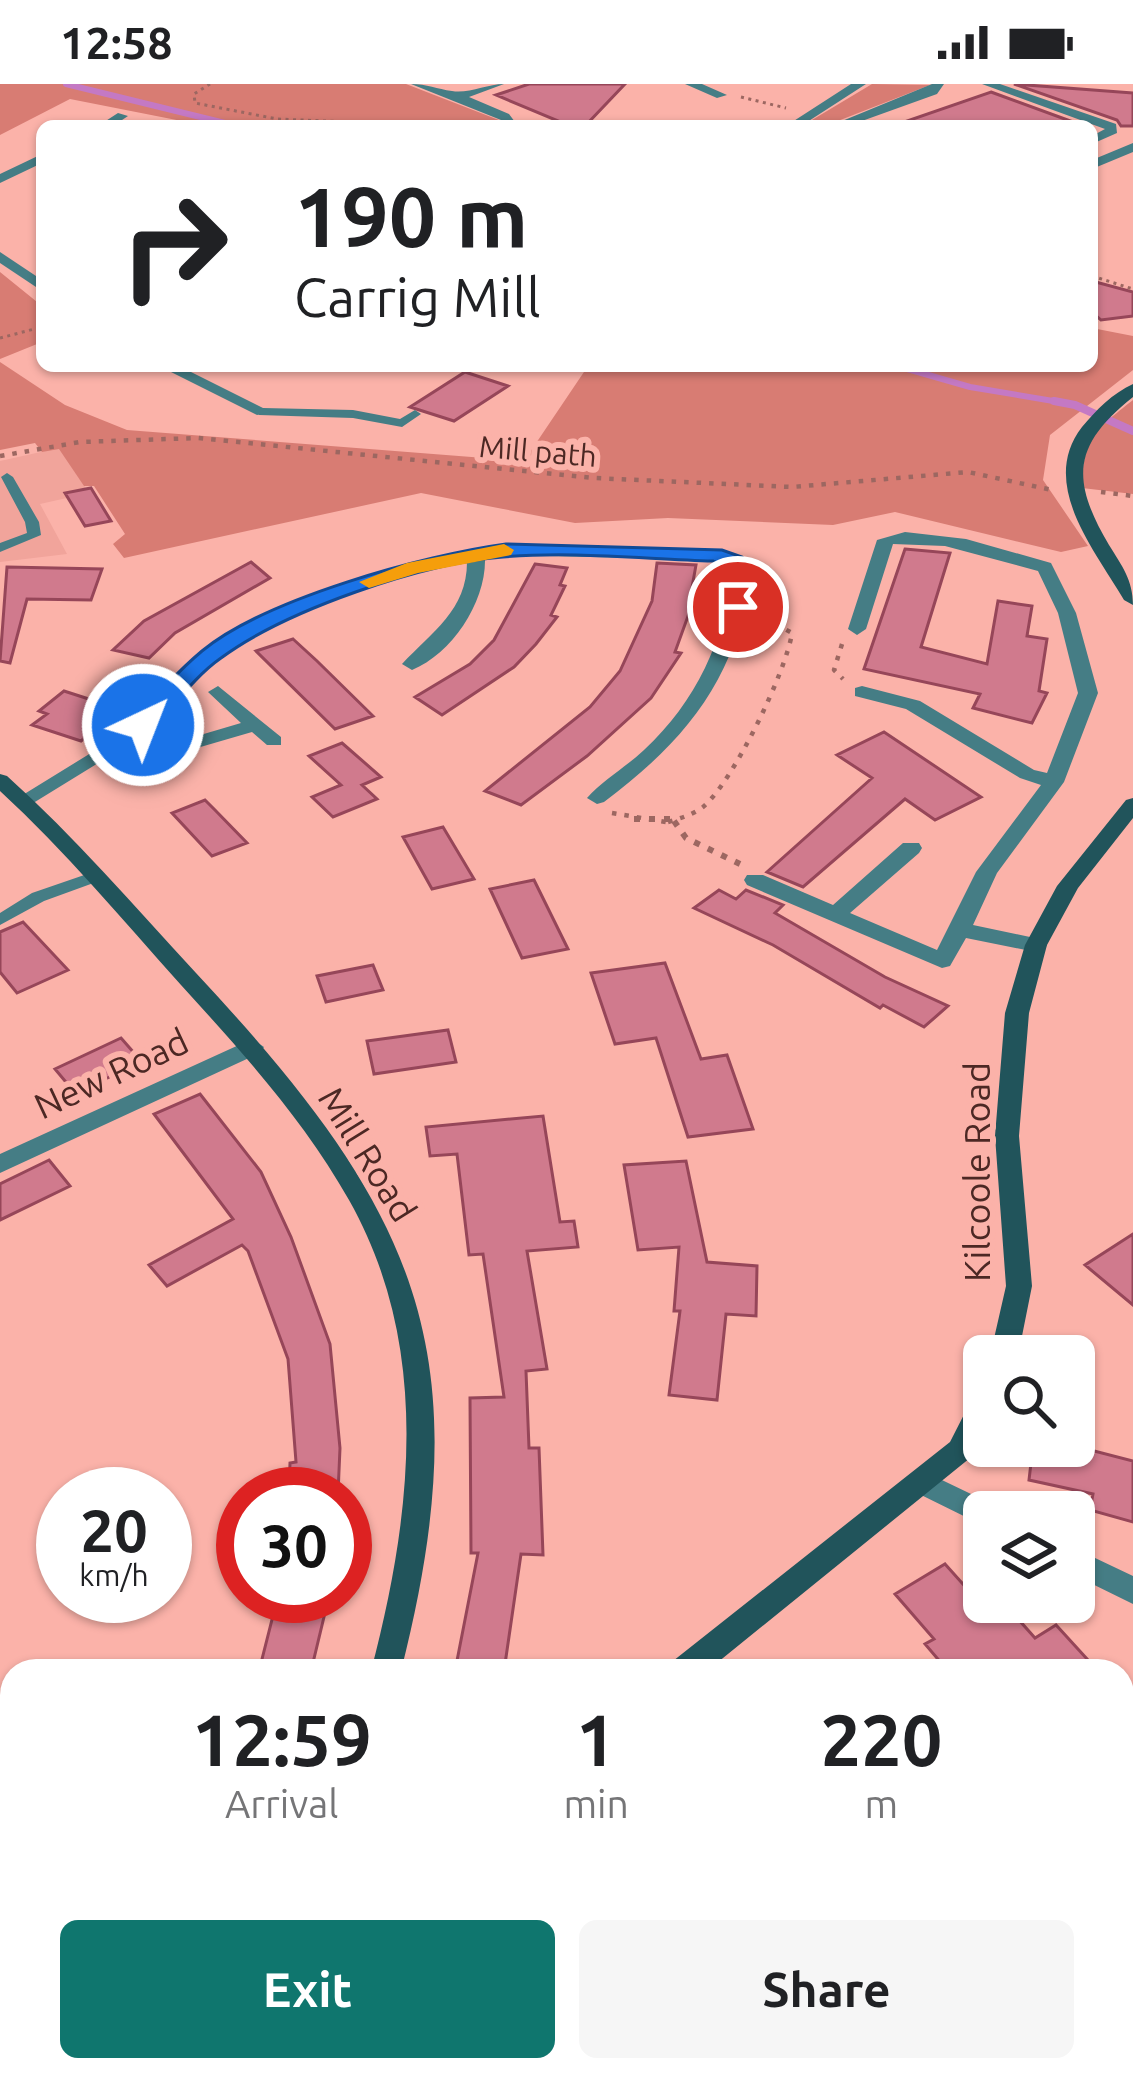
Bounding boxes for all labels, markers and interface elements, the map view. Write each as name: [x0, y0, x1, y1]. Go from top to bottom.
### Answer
text: 12:58: [60, 17, 173, 68]
icon: right: [96, 168, 252, 324]
text: 190 m: [294, 169, 528, 263]
text: Carrig Mill: [294, 267, 541, 327]
street label: Mill path: [478, 429, 598, 473]
pin: [687, 556, 789, 658]
icon: arrive: [705, 574, 771, 640]
position arrow: [80, 662, 206, 788]
street label: New Road: [28, 1020, 194, 1126]
street label: Kilcoole Road: [956, 1062, 997, 1282]
street label: Mill Road: [311, 1079, 425, 1229]
map controls: [963, 1335, 1095, 1623]
button: search: [963, 1335, 1095, 1467]
speed limit sign: 30: [216, 1467, 372, 1623]
button: layers: [963, 1491, 1095, 1623]
text: 20: [80, 1496, 148, 1563]
text: km/h: [79, 1558, 149, 1592]
text: 12:59: [192, 1699, 372, 1780]
text: 1: [576, 1699, 616, 1780]
text: 220: [820, 1699, 942, 1780]
text: Arrival: [225, 1782, 339, 1825]
text: min: [563, 1782, 629, 1825]
text: m: [865, 1782, 898, 1825]
button: Exit: [60, 1920, 555, 2058]
button: Share: [579, 1920, 1074, 2058]

